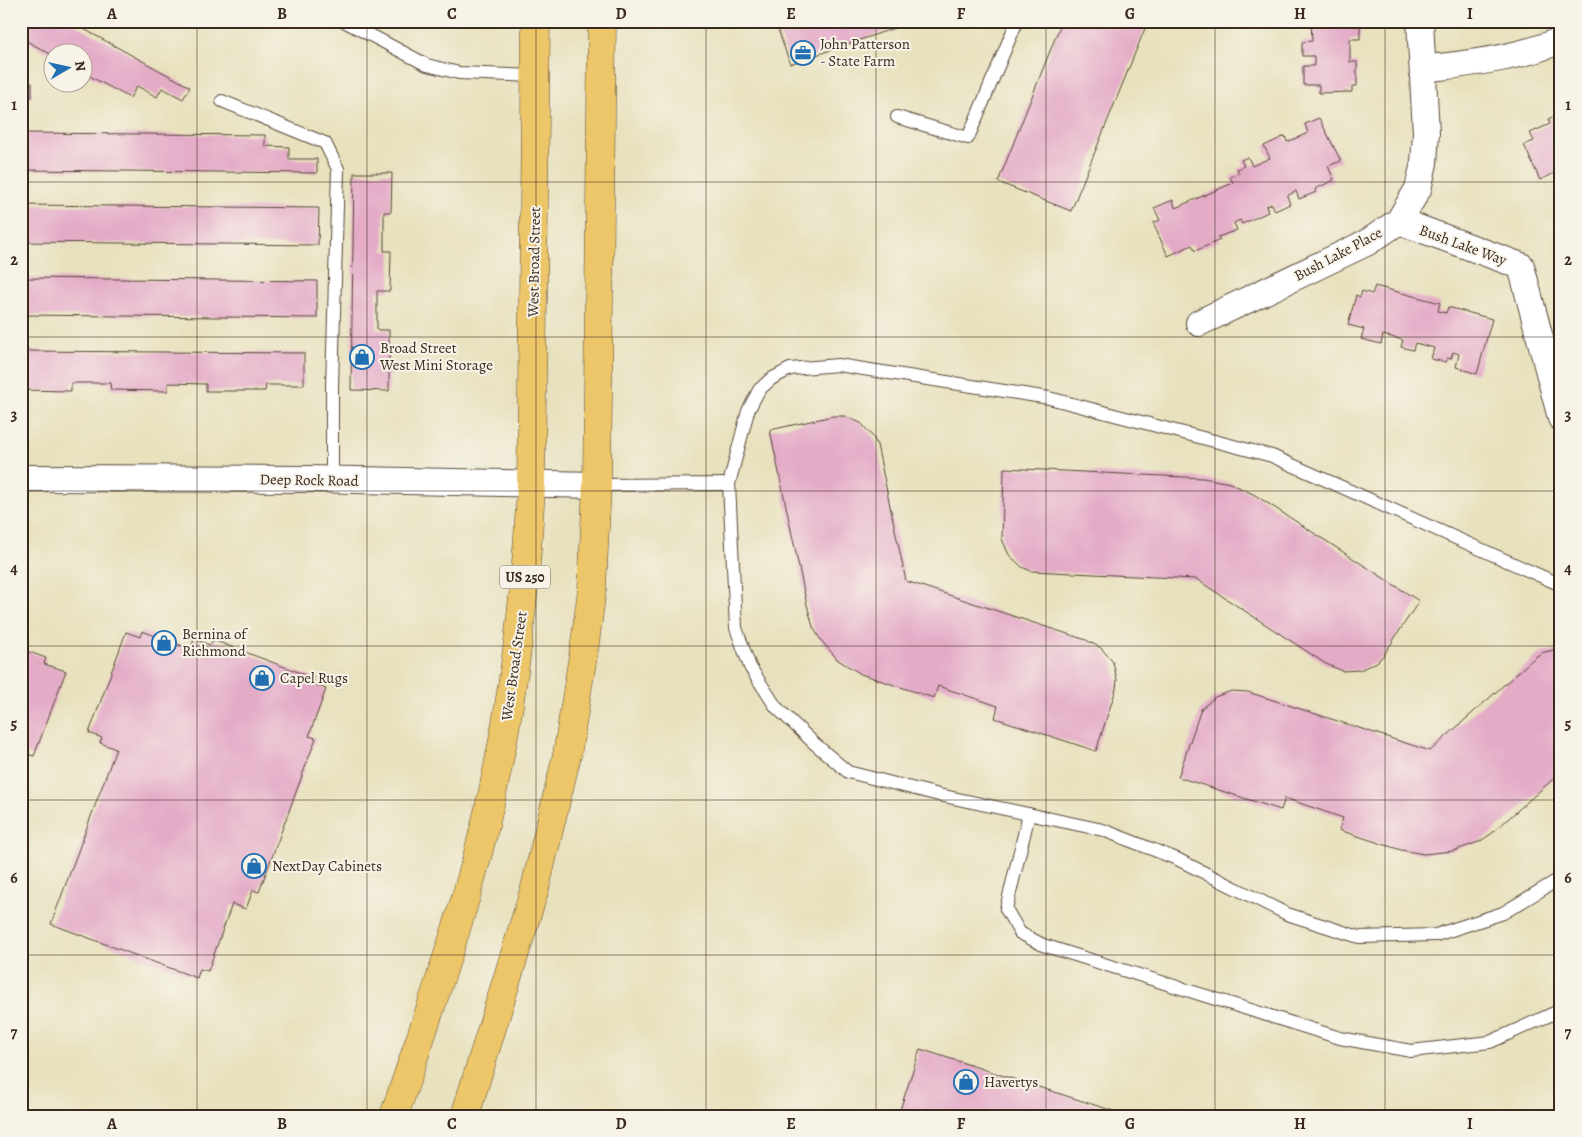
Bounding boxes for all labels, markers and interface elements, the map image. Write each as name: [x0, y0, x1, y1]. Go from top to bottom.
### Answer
text: A: [106, 3, 118, 25]
text: B: [277, 3, 287, 25]
text: C: [447, 3, 457, 25]
text: D: [615, 3, 627, 25]
text: E: [786, 3, 796, 25]
text: F: [957, 3, 966, 25]
text: G: [1125, 3, 1135, 25]
text: H: [1294, 3, 1306, 25]
text: I: [1467, 3, 1473, 25]
place label: John Patterson - State Farm: [820, 34, 910, 71]
office icon: John Patterson - State Farm: [790, 40, 816, 66]
north arrow: [42, 42, 92, 92]
text: N: [70, 60, 91, 73]
text: 1: [11, 94, 17, 116]
text: 1: [1565, 94, 1571, 116]
street label: West Broad Street: [523, 207, 545, 318]
street label: Bush Lake Way: [1416, 220, 1510, 270]
street label: Bush Lake Place: [1290, 222, 1386, 286]
text: 2: [10, 249, 18, 271]
text: 2: [1564, 249, 1572, 271]
place label: Broad Street West Mini Storage: [379, 338, 493, 375]
shop icon: Broad Street West Mini Storage: [349, 344, 375, 370]
text: 3: [11, 404, 18, 426]
text: 3: [1565, 404, 1572, 426]
street label: Deep Rock Road: [259, 469, 360, 491]
text: 4: [10, 558, 18, 580]
text: 4: [1564, 558, 1572, 580]
road number: US 250: [500, 566, 550, 588]
street label: West Broad Street: [496, 610, 532, 723]
place label: Bernina of Richmond: [182, 624, 248, 661]
shop icon: Bernina of Richmond: [151, 630, 177, 656]
shop icon: Capel Rugs: [249, 665, 275, 691]
place label: Capel Rugs: [280, 668, 348, 688]
text: 5: [11, 713, 18, 735]
text: 5: [1565, 713, 1572, 735]
shop icon: NextDay Cabinets: [241, 853, 267, 879]
place label: NextDay Cabinets: [272, 856, 382, 876]
text: 6: [10, 867, 18, 889]
text: 6: [1564, 867, 1572, 889]
text: 7: [11, 1022, 18, 1044]
text: 7: [1565, 1022, 1572, 1044]
shop icon: Havertys: [953, 1069, 979, 1095]
place label: Havertys: [984, 1072, 1038, 1092]
text: A: [106, 1113, 118, 1135]
text: B: [277, 1113, 287, 1135]
text: C: [447, 1113, 457, 1135]
text: D: [615, 1113, 627, 1135]
text: E: [786, 1113, 796, 1135]
text: F: [957, 1113, 966, 1135]
text: G: [1125, 1113, 1135, 1135]
text: H: [1294, 1113, 1306, 1135]
text: I: [1467, 1113, 1473, 1135]

